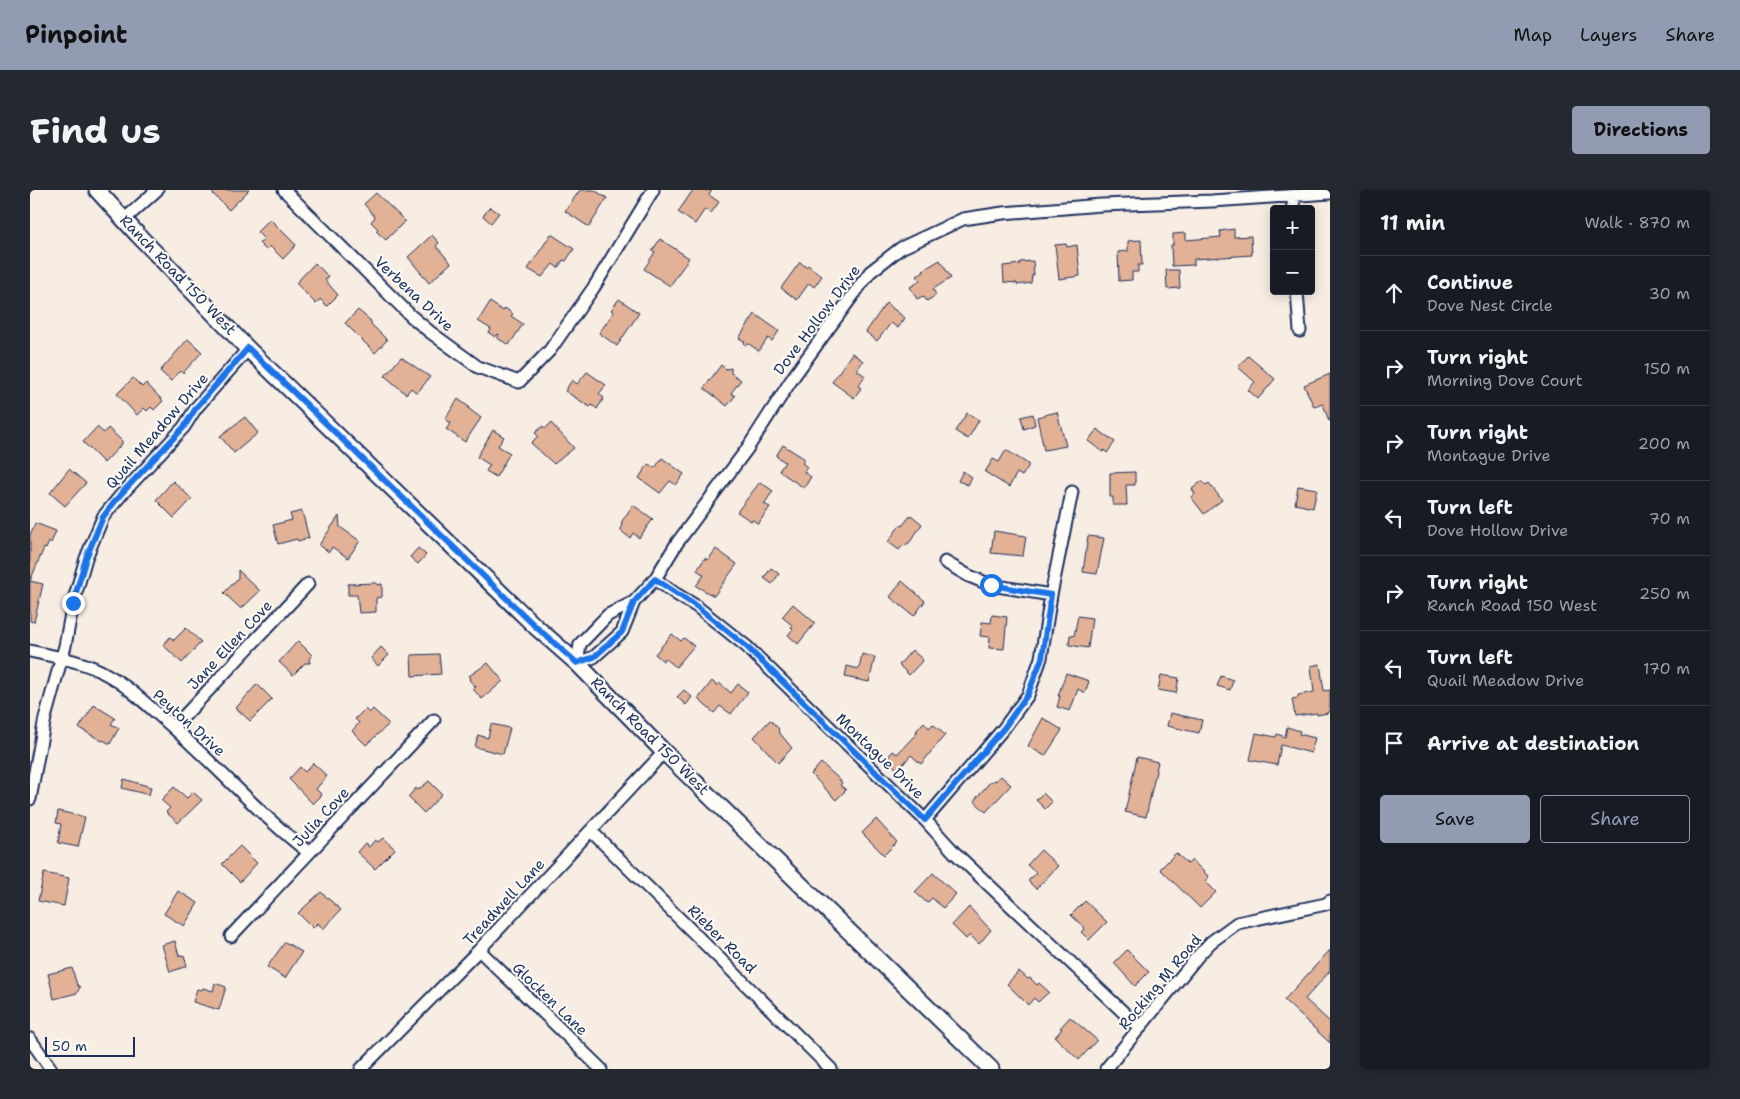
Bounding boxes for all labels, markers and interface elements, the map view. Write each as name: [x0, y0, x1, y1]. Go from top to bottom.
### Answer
text: Pinpoint: [25, 19, 127, 51]
text: Map: [1514, 23, 1552, 47]
text: Layers: [1580, 23, 1637, 47]
text: Share: [1665, 23, 1715, 47]
button: Directions: [1572, 106, 1710, 154]
text: Find us: [30, 107, 161, 154]
map controls: [1270, 205, 1315, 295]
button: +: [1270, 205, 1315, 250]
text: 11 min: [1380, 209, 1445, 237]
street label: Ranch Road 150 West: [115, 211, 241, 339]
text: Walk · 870 m: [1584, 212, 1690, 233]
button: −: [1270, 250, 1315, 295]
street label: Verbena Drive: [370, 252, 458, 336]
street label: Dove Hollow Drive: [769, 261, 865, 379]
text: Continue: [1427, 270, 1513, 295]
icon: ahead: [1380, 279, 1408, 307]
text: 30 m: [1649, 283, 1690, 304]
text: Dove Nest Circle: [1427, 295, 1553, 316]
text: Turn right: [1427, 345, 1528, 370]
icon: right: [1380, 354, 1408, 382]
text: 150 m: [1643, 358, 1690, 379]
street label: Quail Meadow Drive: [101, 369, 213, 493]
text: Morning Dove Court: [1427, 370, 1583, 391]
text: Turn right: [1427, 420, 1528, 445]
icon: right: [1380, 429, 1408, 457]
text: 200 m: [1638, 433, 1690, 454]
text: Montague Drive: [1427, 445, 1550, 466]
text: Turn left: [1427, 495, 1513, 520]
icon: left: [1380, 504, 1408, 532]
text: 70 m: [1649, 508, 1690, 529]
text: Dove Hollow Drive: [1427, 520, 1568, 541]
text: Turn right: [1427, 570, 1528, 595]
route start: [980, 574, 1003, 597]
icon: right: [1380, 579, 1408, 607]
text: 250 m: [1639, 583, 1690, 604]
route end: [62, 592, 85, 615]
text: Ranch Road 150 West: [1427, 595, 1597, 616]
street label: Jane Ellen Cove: [183, 596, 277, 694]
text: Turn left: [1427, 645, 1513, 670]
icon: left: [1380, 654, 1408, 682]
text: 170 m: [1643, 658, 1690, 679]
text: Quail Meadow Drive: [1427, 670, 1584, 691]
street label: Ranch Road 150 West: [587, 673, 713, 799]
street label: Peyton Drive: [148, 685, 230, 761]
street label: Montague Drive: [831, 709, 929, 803]
icon: arrive: [1380, 729, 1408, 757]
text: Arrive at destination: [1427, 731, 1639, 756]
street label: Julia Cove: [288, 783, 354, 851]
button: Save: [1380, 795, 1530, 843]
button: Share: [1540, 795, 1690, 843]
street label: Treadwell Lane: [459, 854, 549, 950]
street label: Rieber Road: [683, 900, 761, 978]
street label: Rocking M Road: [1114, 930, 1206, 1034]
street label: Glocken Lane: [508, 958, 592, 1040]
scale bar: [45, 1034, 135, 1057]
text: 50 m: [52, 1037, 87, 1055]

